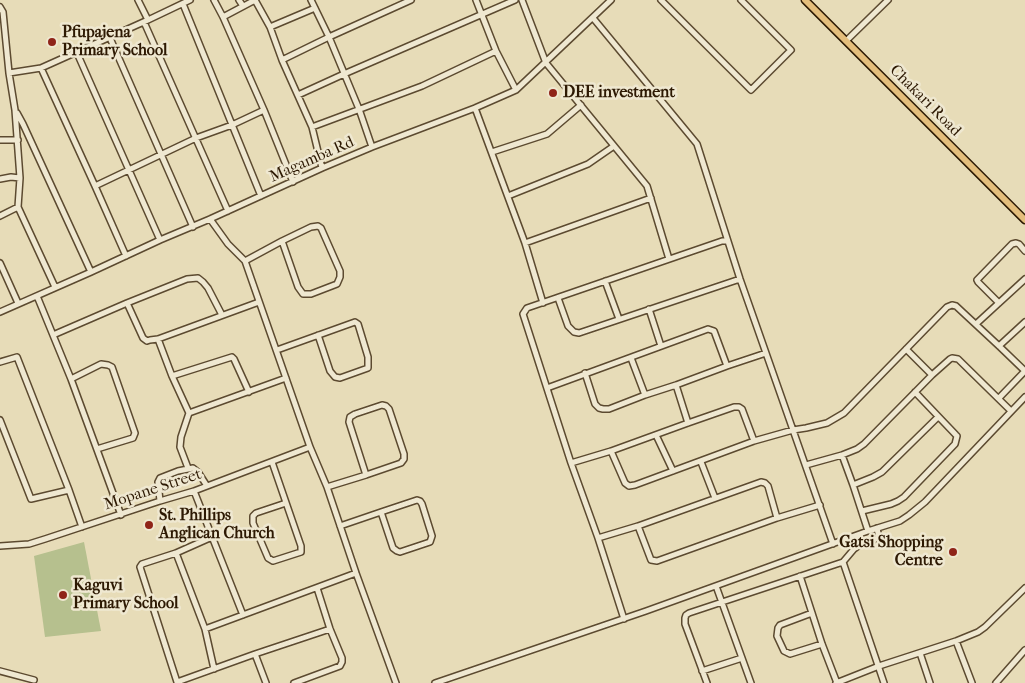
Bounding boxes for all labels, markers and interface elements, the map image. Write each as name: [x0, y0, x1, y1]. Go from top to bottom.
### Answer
place label: Pfupajena Primary School: [62, 23, 167, 61]
marker: Pfupajena Primary School: [46, 36, 58, 48]
street label: Chakari Road: [885, 61, 965, 141]
place label: DEE investment: [563, 83, 675, 103]
marker: DEE investment: [547, 87, 559, 99]
street label: Magamba Rd: [267, 133, 357, 187]
street label: Mopane Street: [102, 465, 204, 515]
place label: St. Phillips Anglican Church: [159, 506, 275, 544]
marker: St. Phillips Anglican Church: [143, 519, 155, 531]
place label: Gatsi Shopping Centre: [839, 533, 943, 571]
marker: Gatsi Shopping Centre: [947, 546, 959, 558]
place label: Kaguvi Primary School: [73, 576, 178, 614]
marker: Kaguvi Primary School: [57, 589, 69, 601]

